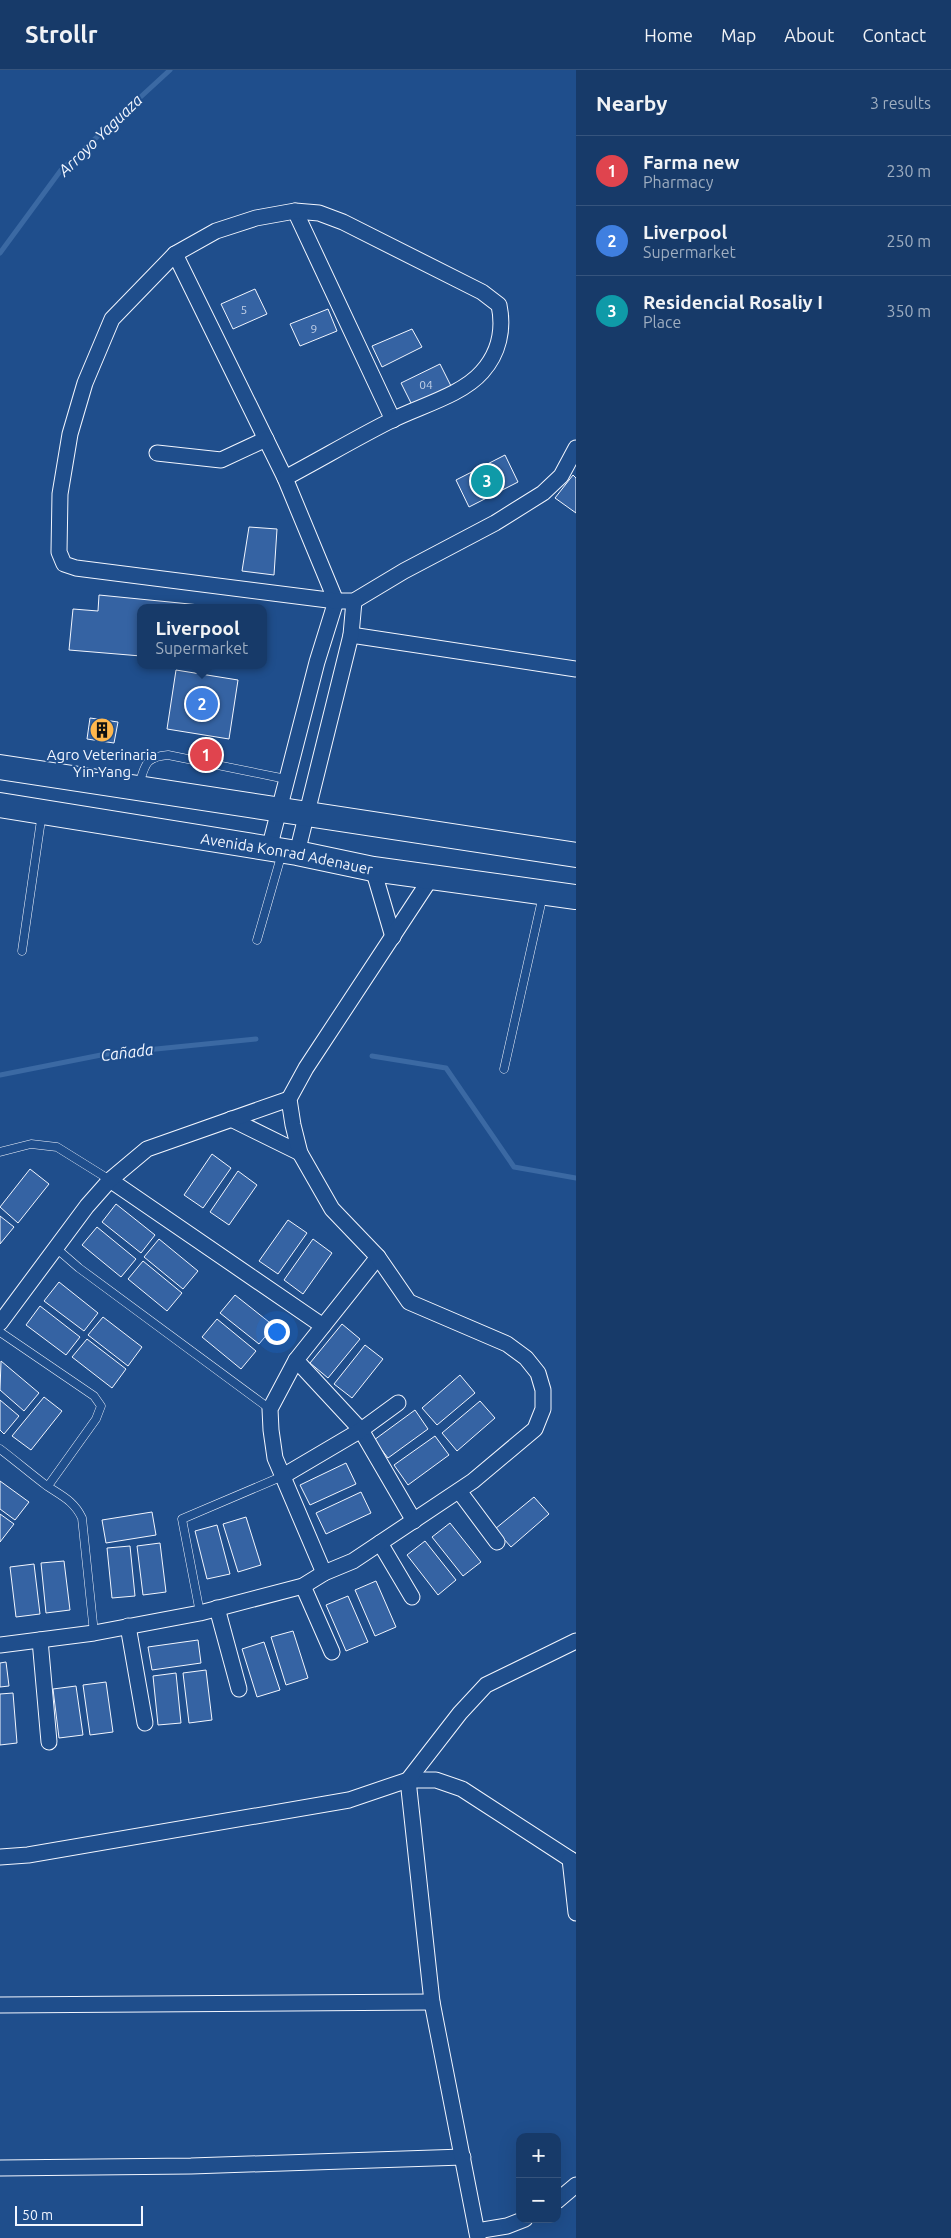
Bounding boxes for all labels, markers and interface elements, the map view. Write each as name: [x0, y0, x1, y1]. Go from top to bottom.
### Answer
text: Strollr: [25, 21, 98, 48]
text: Home: [644, 25, 693, 45]
text: Map: [721, 25, 756, 45]
text: About: [784, 25, 834, 45]
text: Contact: [862, 25, 926, 45]
water label: Arroyo Yaguaza: [54, 90, 146, 180]
text: Nearby: [596, 91, 667, 115]
text: 3 results: [870, 94, 931, 112]
text: Farma new: [643, 151, 739, 173]
text: 1: [607, 162, 617, 180]
text: 230 m: [886, 162, 931, 180]
text: Pharmacy: [643, 173, 713, 191]
text: Liverpool: [643, 221, 727, 243]
text: 2: [607, 232, 617, 250]
text: 250 m: [886, 232, 931, 250]
text: Supermarket: [643, 243, 736, 261]
text: Residencial Rosaliy I: [643, 291, 823, 313]
text: 3: [607, 302, 617, 320]
text: 350 m: [886, 302, 931, 320]
house number: 5: [241, 303, 247, 316]
text: Place: [643, 313, 681, 331]
house number: 9: [311, 322, 317, 335]
house number: 04: [419, 378, 433, 391]
pin: 3: [471, 462, 503, 500]
popup: [137, 604, 267, 669]
text: Liverpool: [156, 617, 240, 639]
text: Supermarket: [156, 639, 248, 657]
pin: 2: [186, 685, 218, 723]
building icon: Agro Veterinaria Yin-Yang: [89, 717, 115, 743]
pin: 1: [190, 736, 222, 774]
place label: Agro Veterinaria Yin-Yang: [47, 746, 157, 780]
street label: Avenida Konrad Adenauer: [200, 829, 375, 877]
water label: Cañada: [99, 1040, 155, 1064]
your location: [264, 1319, 290, 1345]
map controls: [516, 2133, 561, 2223]
button: +: [516, 2133, 561, 2178]
button: −: [516, 2178, 561, 2223]
scale bar: [15, 2203, 142, 2226]
text: 50 m: [22, 2207, 53, 2223]

